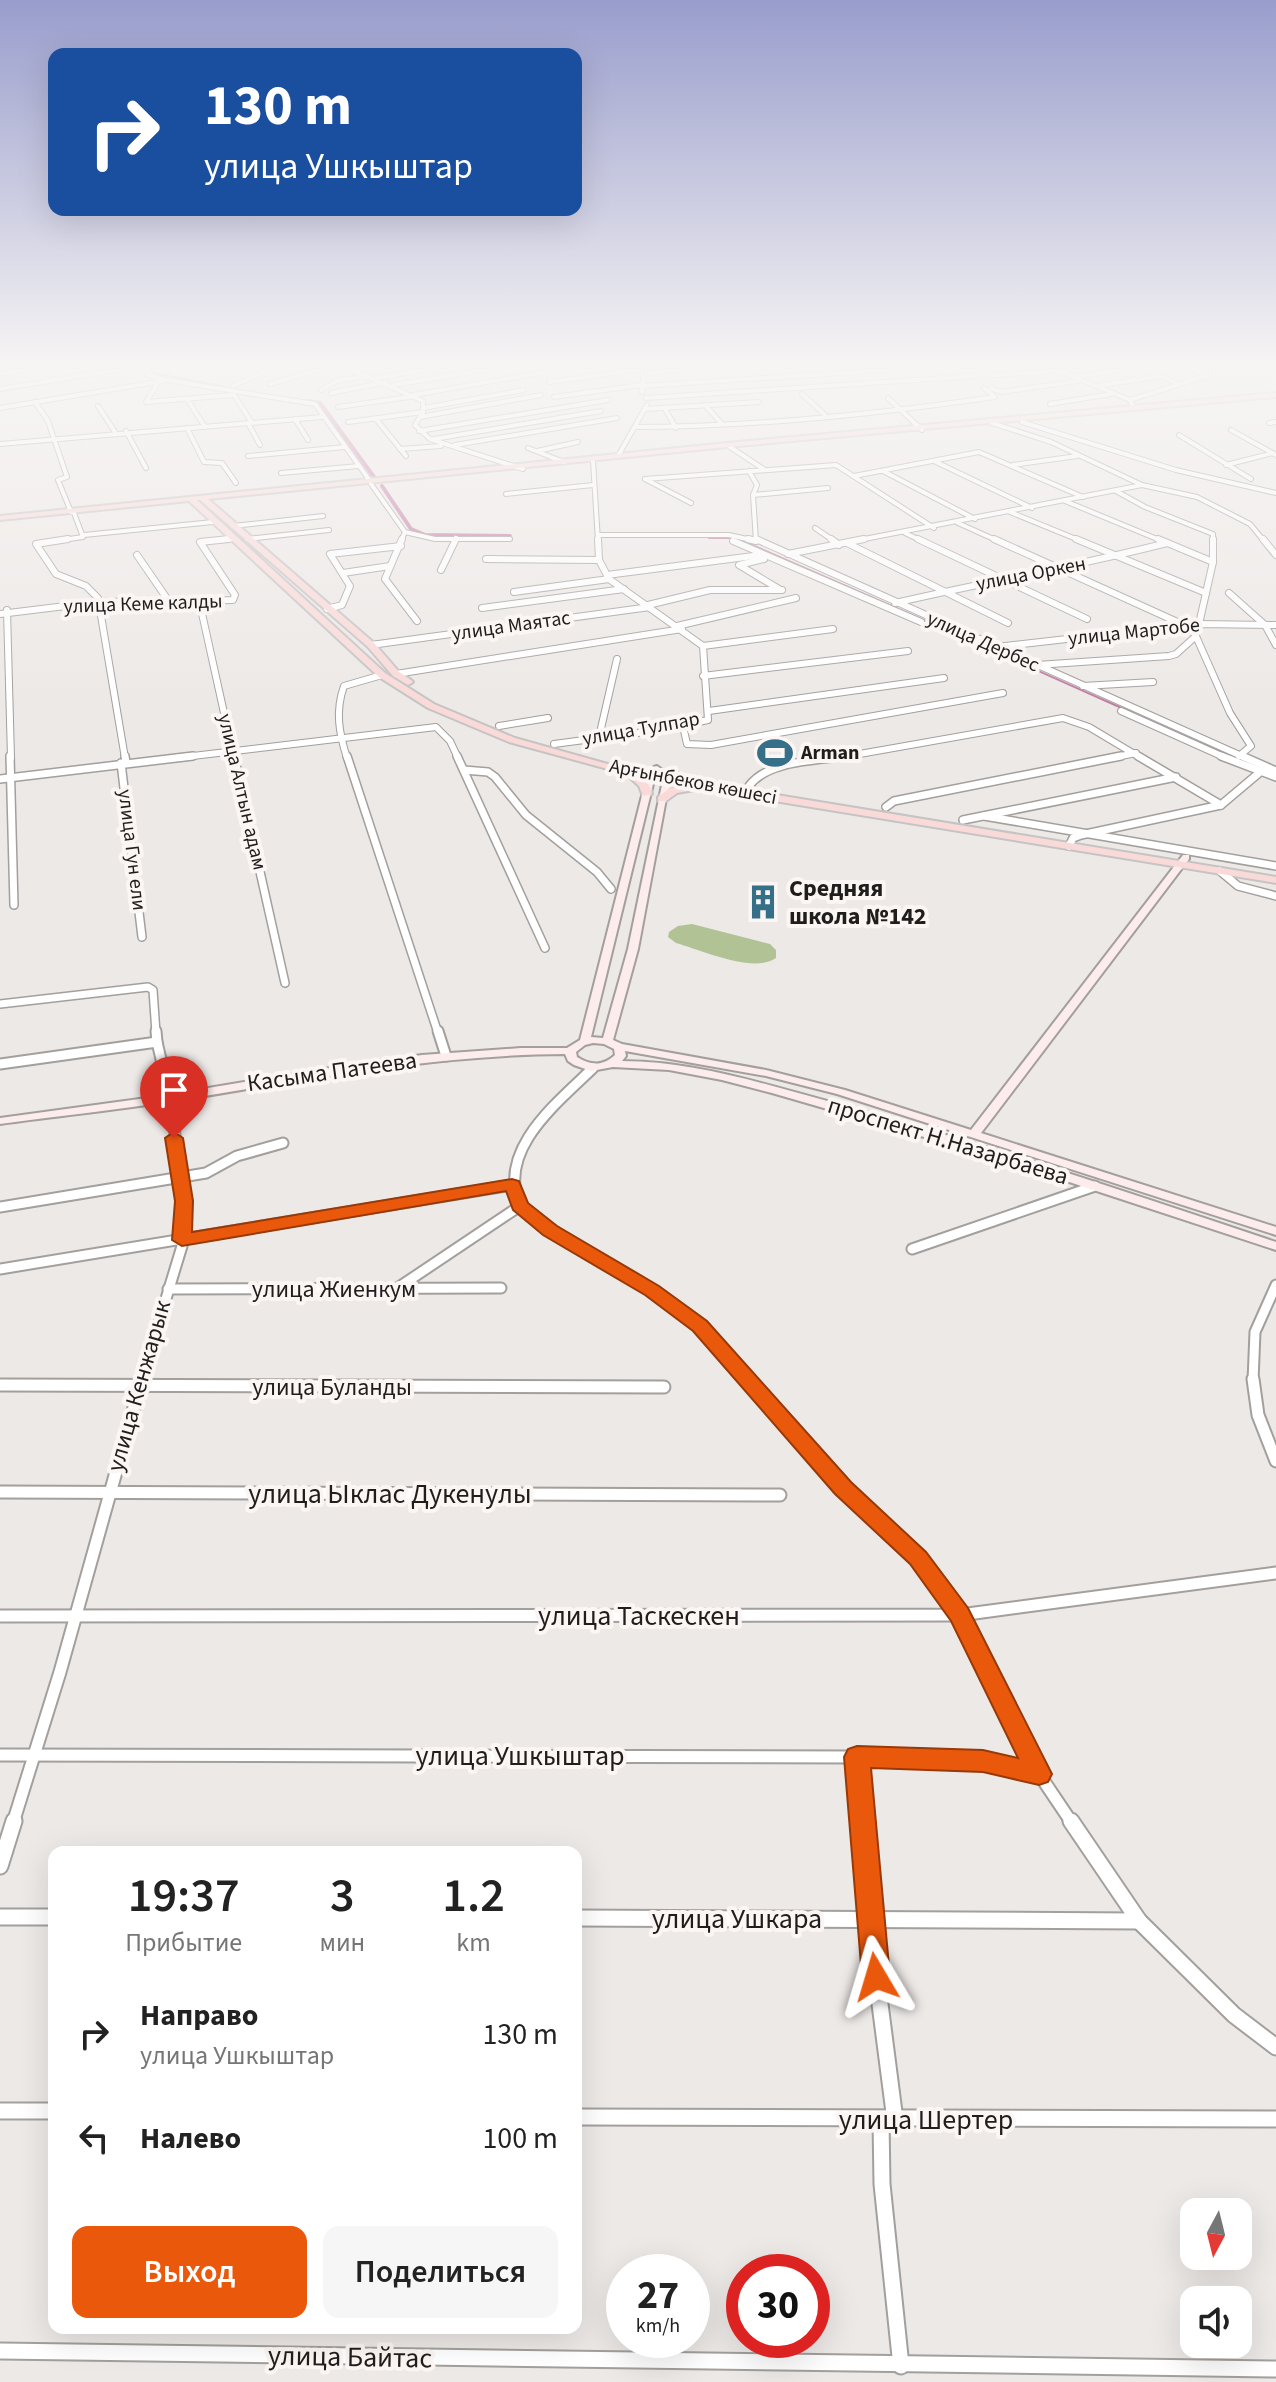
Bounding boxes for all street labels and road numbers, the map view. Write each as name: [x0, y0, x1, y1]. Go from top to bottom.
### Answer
street label: улица Оркен: [974, 550, 1088, 598]
street label: улица Кеме калды: [63, 587, 223, 621]
street label: улица Маятас: [450, 604, 572, 648]
street label: улица Дербес: [922, 605, 1044, 679]
street label: улица Мартобе: [1067, 611, 1201, 653]
street label: улица Тулпар: [580, 705, 702, 753]
street label: улица Алтын адам: [210, 711, 274, 873]
street label: Арғынбеков көшесі: [607, 752, 779, 812]
street label: улица Гун ели: [111, 788, 153, 912]
street label: Касыма Патеева: [245, 1043, 419, 1101]
street label: проспект Н.Назарбаева: [823, 1088, 1073, 1194]
street label: улица Жиенкум: [252, 1272, 416, 1307]
street label: улица Кенжарык: [98, 1296, 180, 1476]
street label: улица Буланды: [252, 1370, 412, 1405]
street label: улица Ыклас Дукенулы: [248, 1474, 532, 1514]
street label: улица Таскескен: [538, 1596, 740, 1636]
street label: улица Ушкыштар: [415, 1736, 625, 1776]
street label: улица Ушкара: [652, 1899, 822, 1939]
street label: улица Шертер: [839, 2100, 1013, 2140]
street label: улица Байтас: [267, 2336, 433, 2378]

